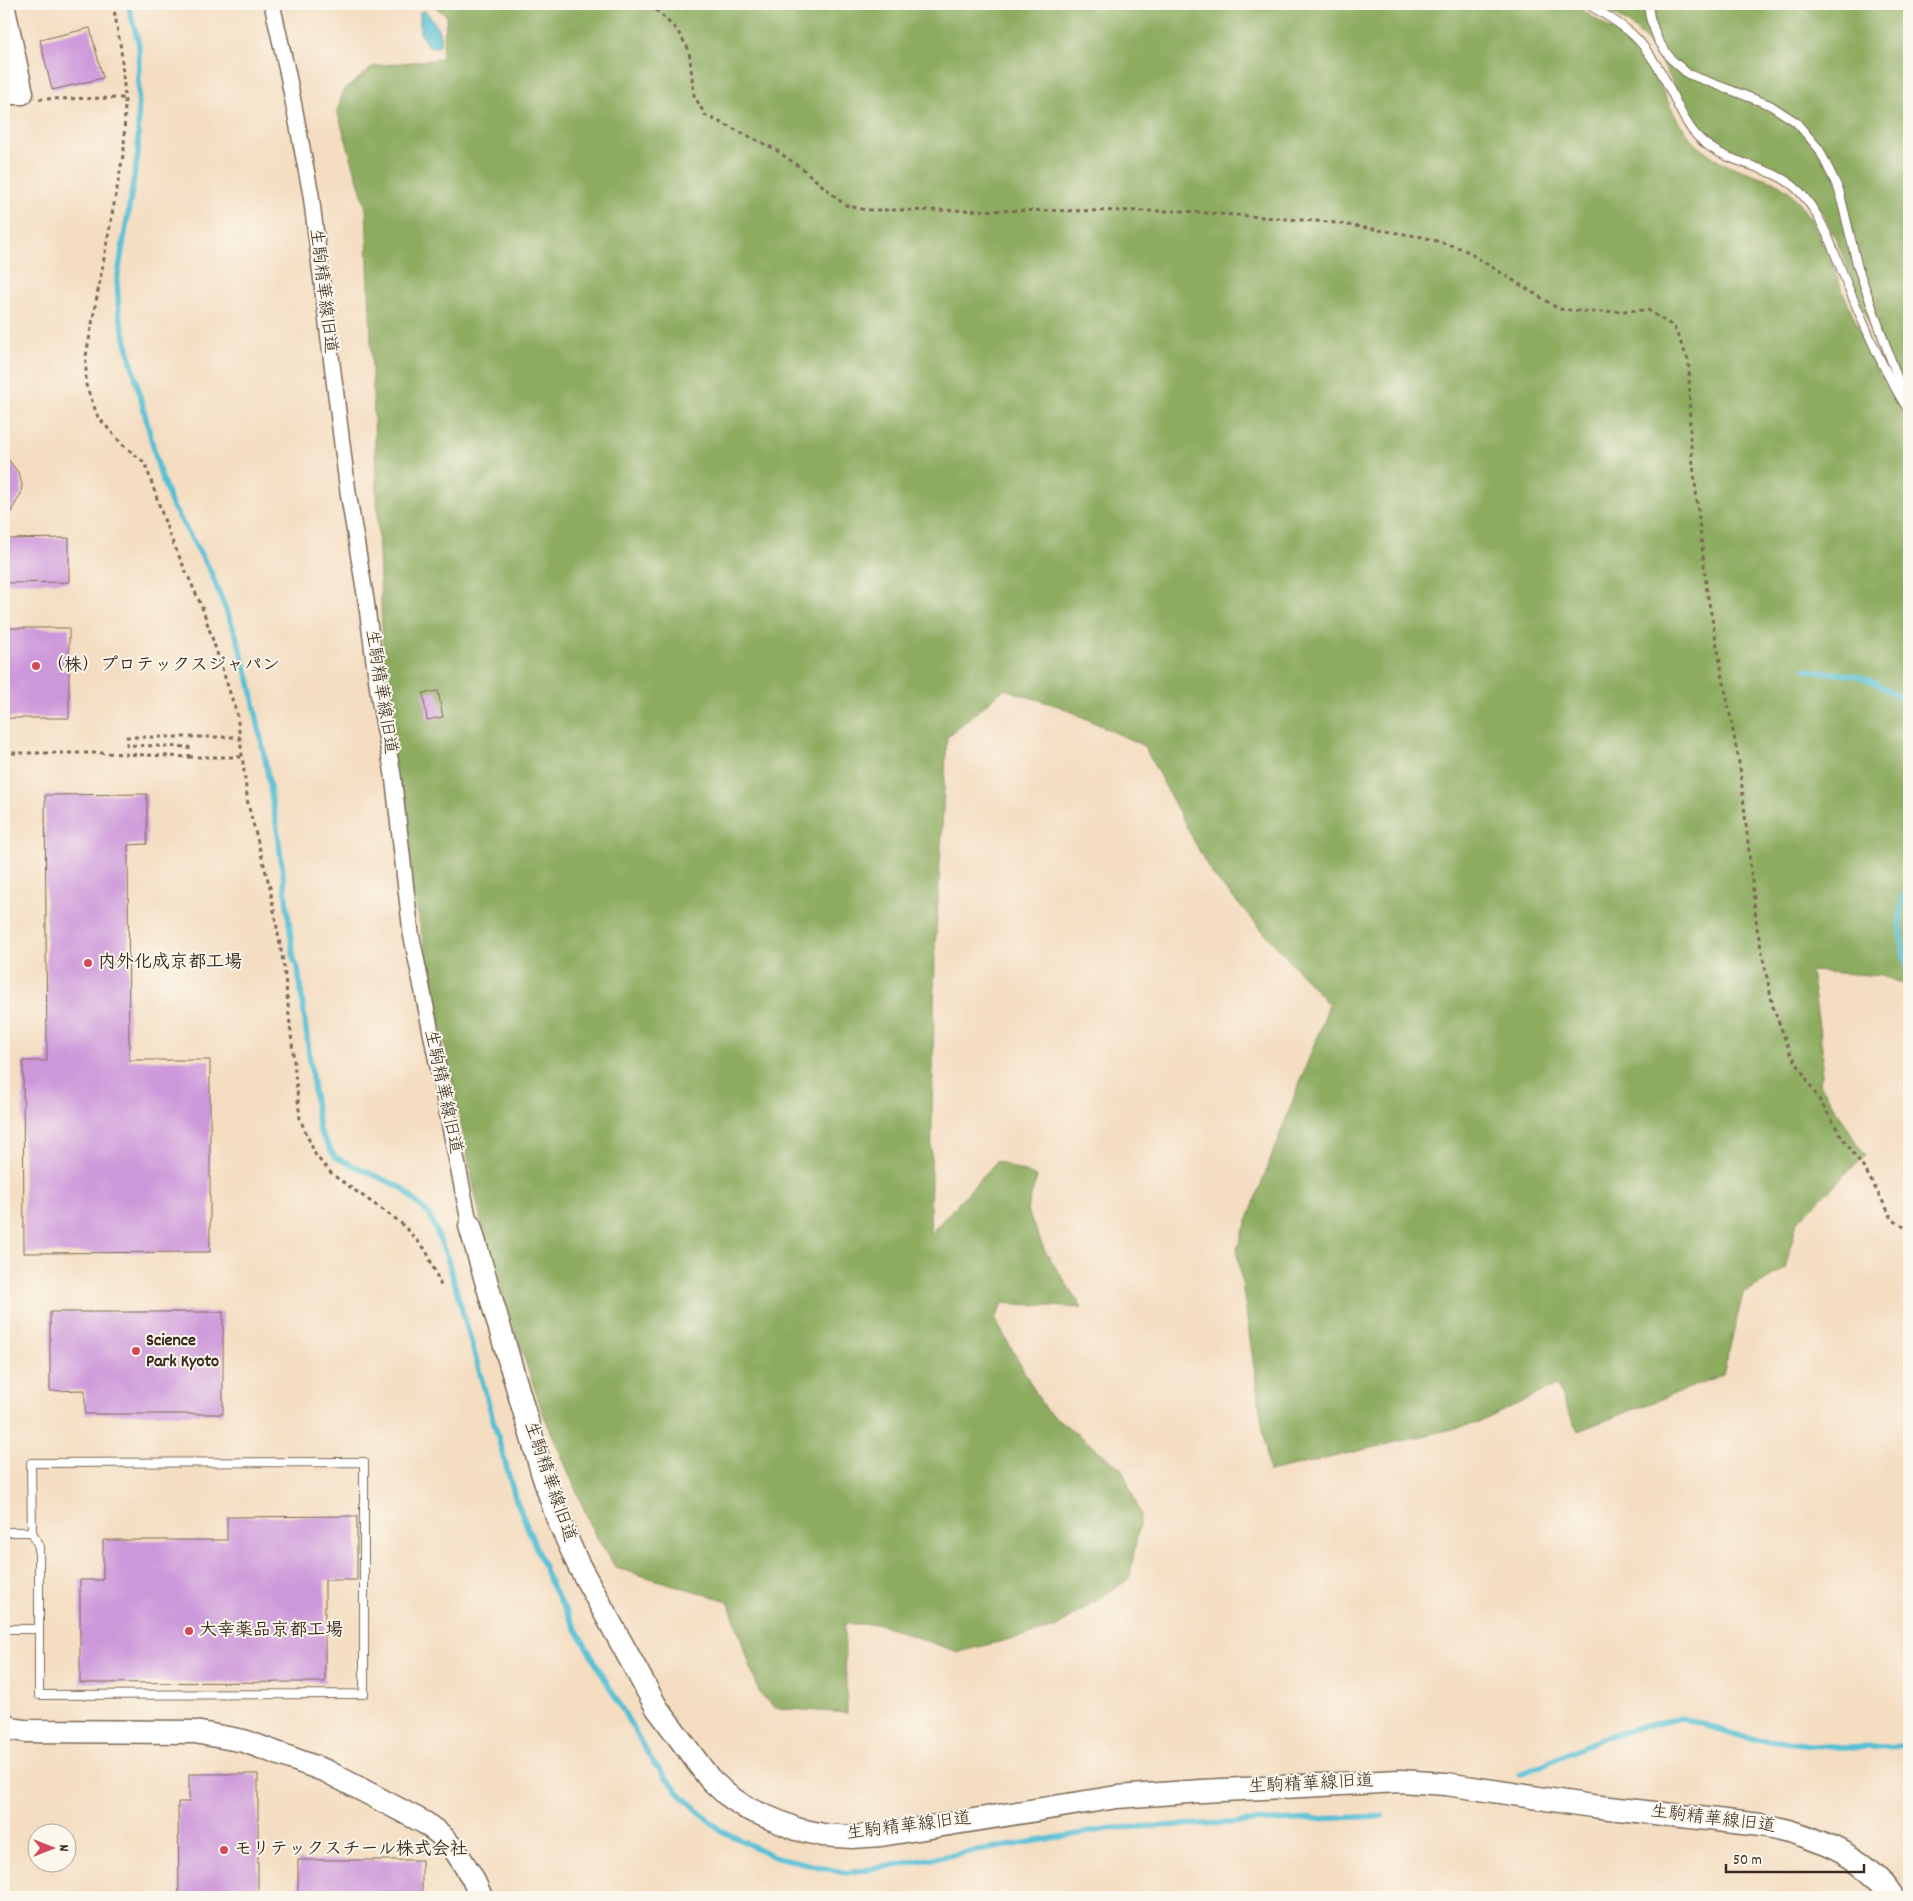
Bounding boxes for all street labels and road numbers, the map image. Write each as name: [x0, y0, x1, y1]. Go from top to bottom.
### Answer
street label: 生駒精華線旧道: [302, 227, 342, 355]
street label: 生駒精華線旧道: [358, 628, 402, 756]
street label: 生駒精華線旧道: [417, 1028, 467, 1156]
street label: 生駒精華線旧道: [517, 1418, 581, 1546]
street label: 生駒精華線旧道: [1247, 1769, 1375, 1801]
street label: 生駒精華線旧道: [1649, 1800, 1777, 1840]
street label: 生駒精華線旧道: [845, 1807, 973, 1847]

